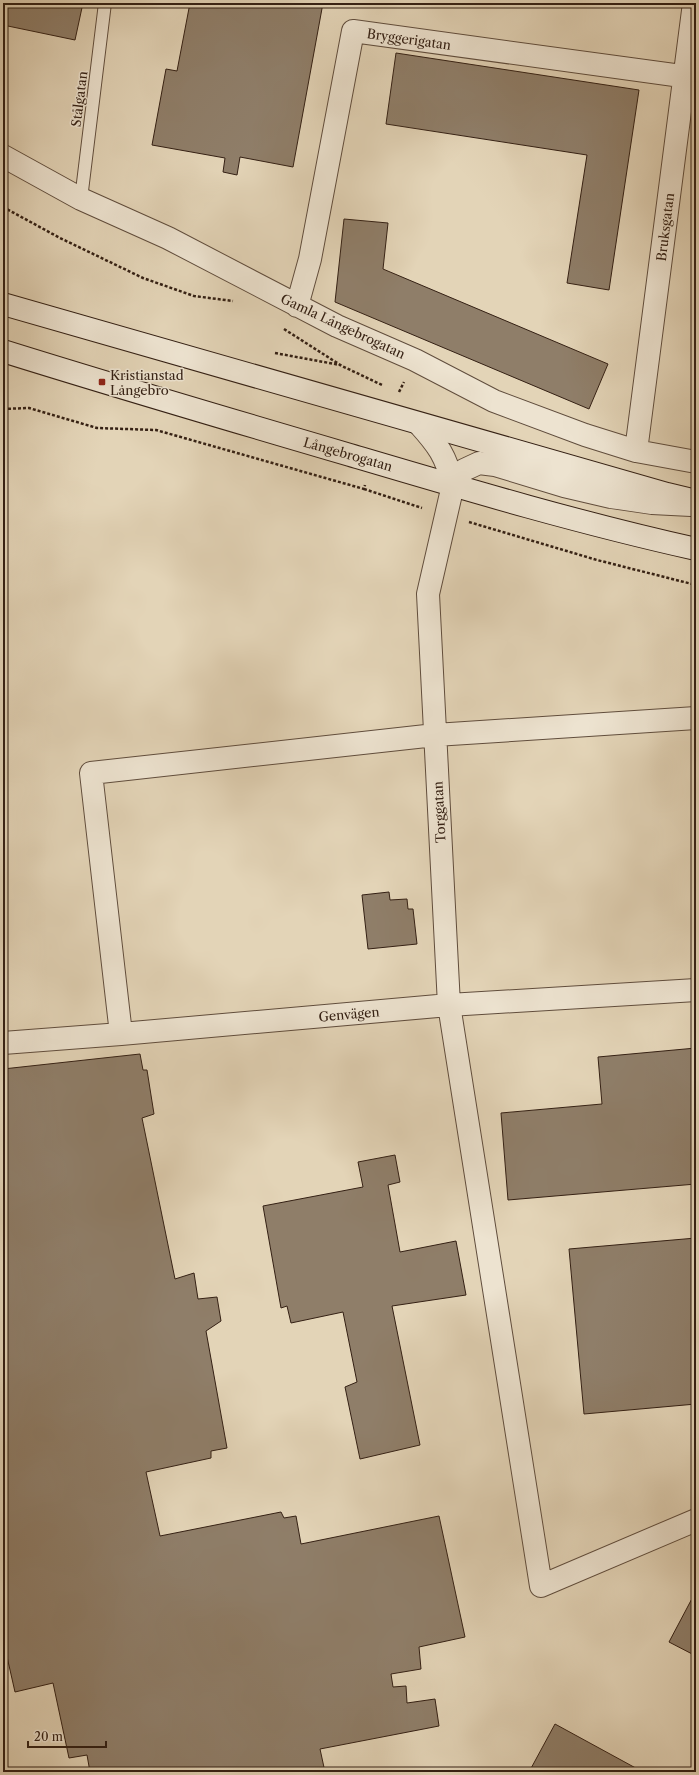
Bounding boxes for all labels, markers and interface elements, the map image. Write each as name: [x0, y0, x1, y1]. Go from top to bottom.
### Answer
street label: Bryggerigatan: [366, 25, 452, 53]
street label: Stålgatan: [68, 70, 90, 128]
street label: Bruksgatan: [653, 192, 677, 262]
street label: Gamla Långebrogatan: [278, 290, 408, 362]
place label: Kristianstad Långebro: [110, 367, 184, 398]
marker: Kristianstad Långebro: [97, 377, 107, 387]
street label: Långebrogatan: [302, 434, 394, 474]
street label: Torggatan: [429, 781, 449, 843]
street label: Genvägen: [318, 1003, 380, 1025]
scale bar: [28, 1723, 106, 1749]
text: 20 m: [34, 1729, 63, 1744]

